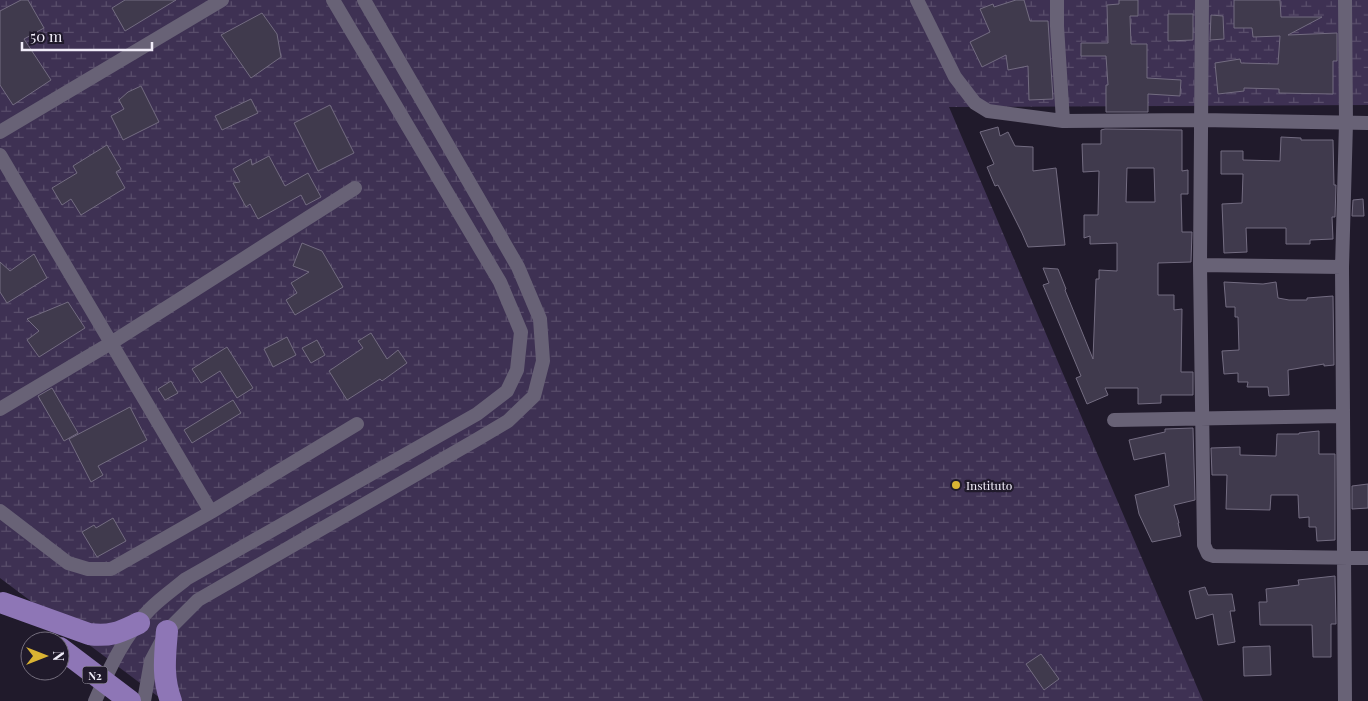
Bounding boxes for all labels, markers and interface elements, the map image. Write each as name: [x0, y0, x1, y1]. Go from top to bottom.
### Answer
scale bar: [22, 20, 152, 52]
text: 50 m: [30, 26, 63, 46]
place label: Instituto: [966, 477, 1013, 493]
marker: Instituto: [950, 479, 962, 491]
north arrow: [20, 631, 70, 681]
text: N: [49, 651, 68, 661]
road number: N2: [82, 666, 108, 684]

